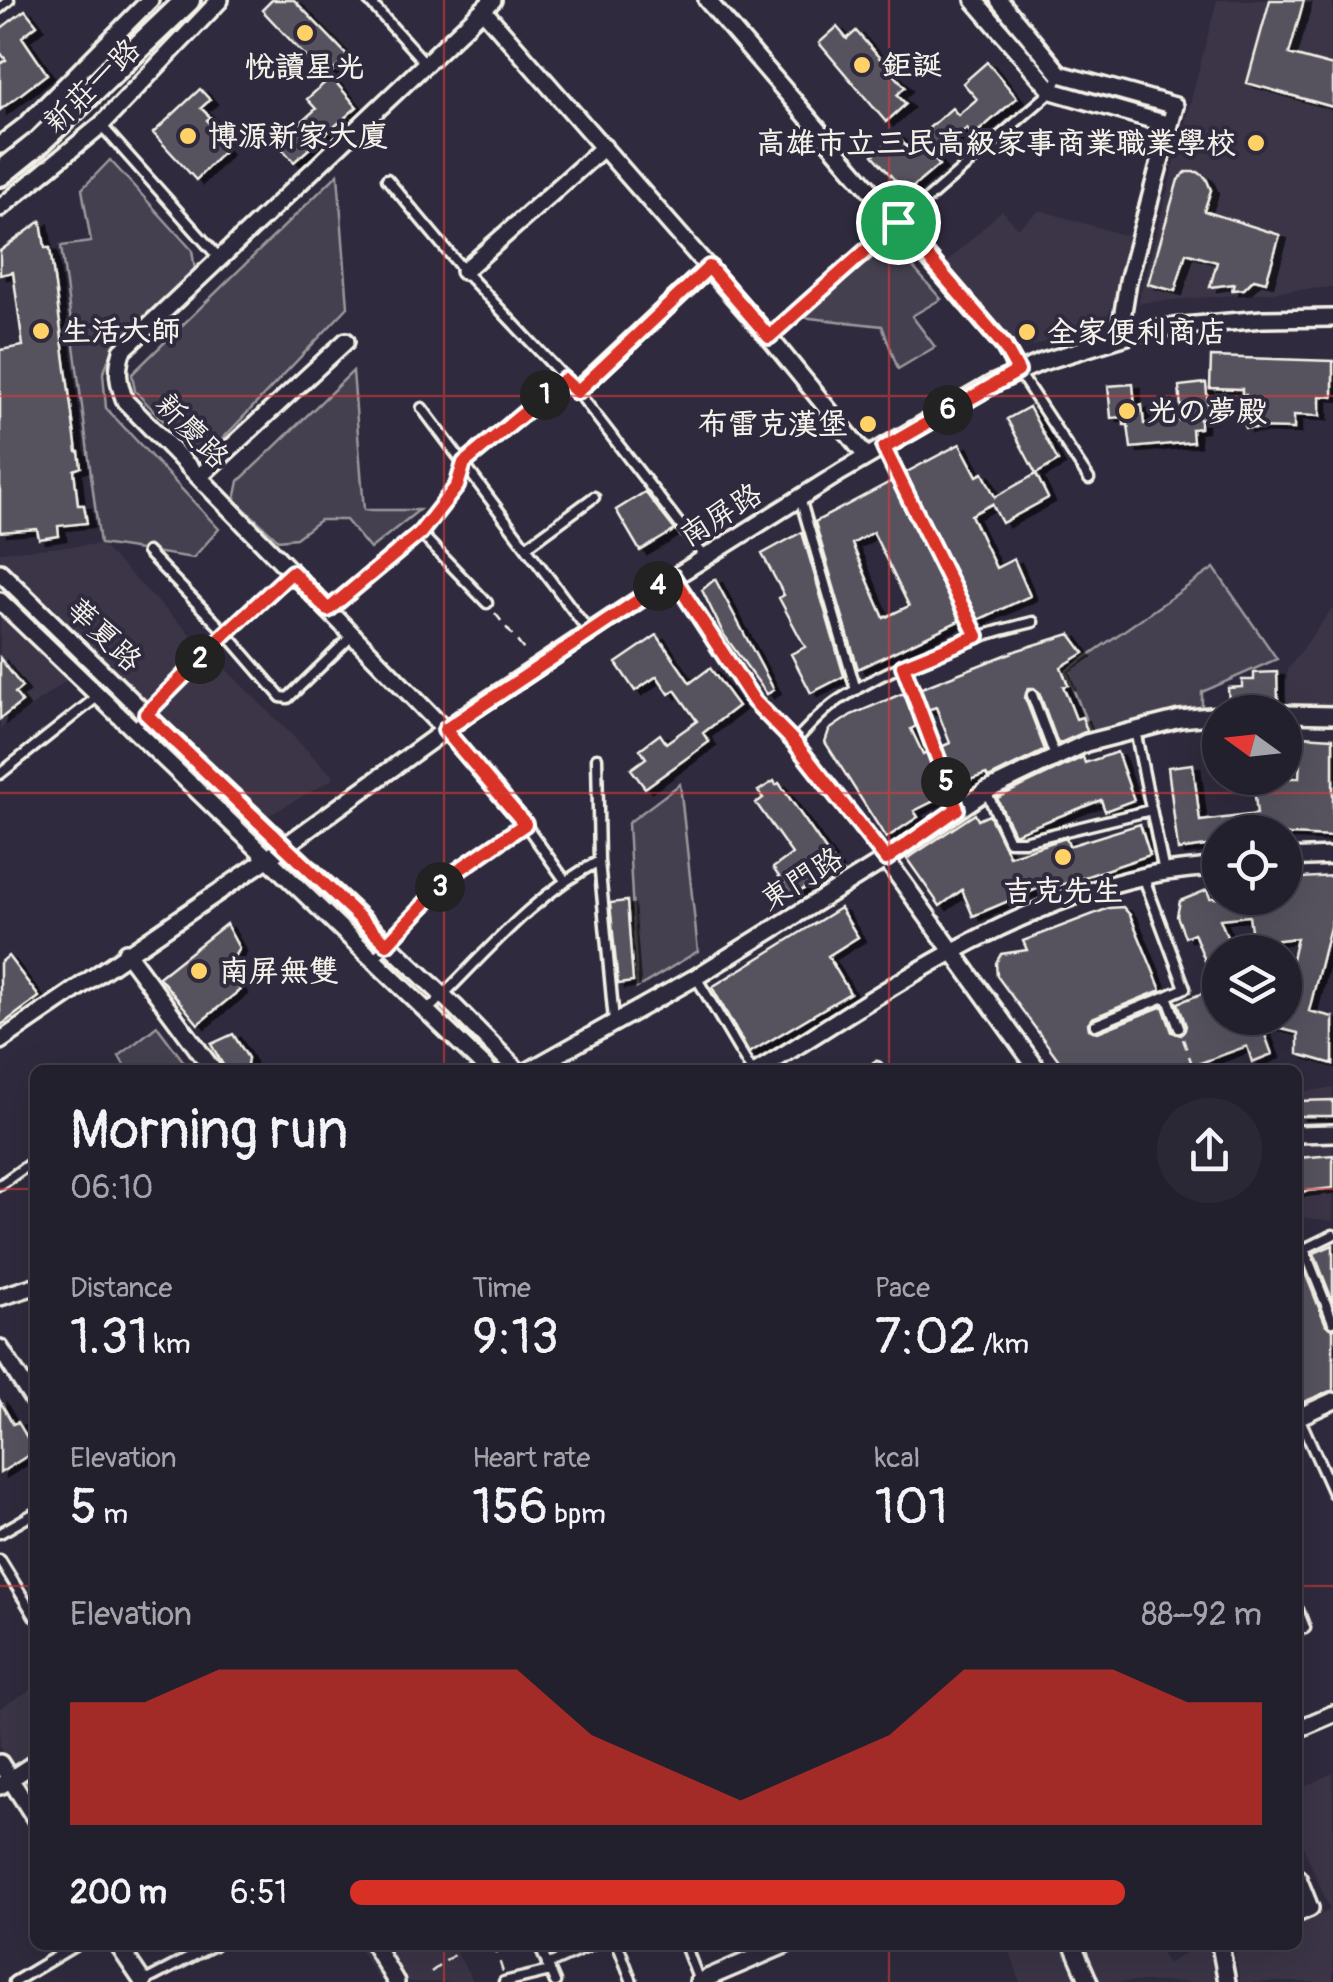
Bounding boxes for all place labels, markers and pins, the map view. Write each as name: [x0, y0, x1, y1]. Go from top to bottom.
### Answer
marker: 悅讀星光: [294, 22, 316, 44]
place label: 鉅誕: [882, 47, 942, 84]
place label: 悅讀星光: [245, 49, 365, 86]
marker: 鉅誕: [851, 54, 873, 76]
place label: 博源新家大廈: [208, 118, 388, 155]
marker: 博源新家大廈: [177, 125, 199, 147]
place label: 高雄市立三民高級家事商業職業學校: [756, 125, 1236, 162]
marker: 高雄市立三民高級家事商業職業學校: [1245, 132, 1267, 154]
pin: [856, 180, 941, 265]
place label: 生活大師: [61, 313, 181, 350]
place label: 全家便利商店: [1047, 314, 1227, 351]
marker: 生活大師: [30, 320, 52, 342]
marker: 全家便利商店: [1016, 321, 1038, 343]
pin: 1: [520, 370, 570, 420]
pin: 6: [923, 385, 973, 435]
place label: 光の夢殿: [1147, 393, 1267, 430]
marker: 光の夢殿: [1116, 400, 1138, 422]
place label: 布雷克漢堡: [698, 406, 848, 443]
marker: 布雷克漢堡: [857, 413, 879, 435]
pin: 4: [633, 561, 683, 611]
pin: 2: [175, 634, 225, 684]
pin: 5: [921, 757, 971, 807]
marker: 吉克先生: [1052, 846, 1074, 868]
pin: 3: [415, 862, 465, 912]
place label: 吉克先生: [1003, 873, 1123, 910]
place label: 南屏無雙: [219, 953, 339, 990]
marker: 南屏無雙: [188, 960, 210, 982]

